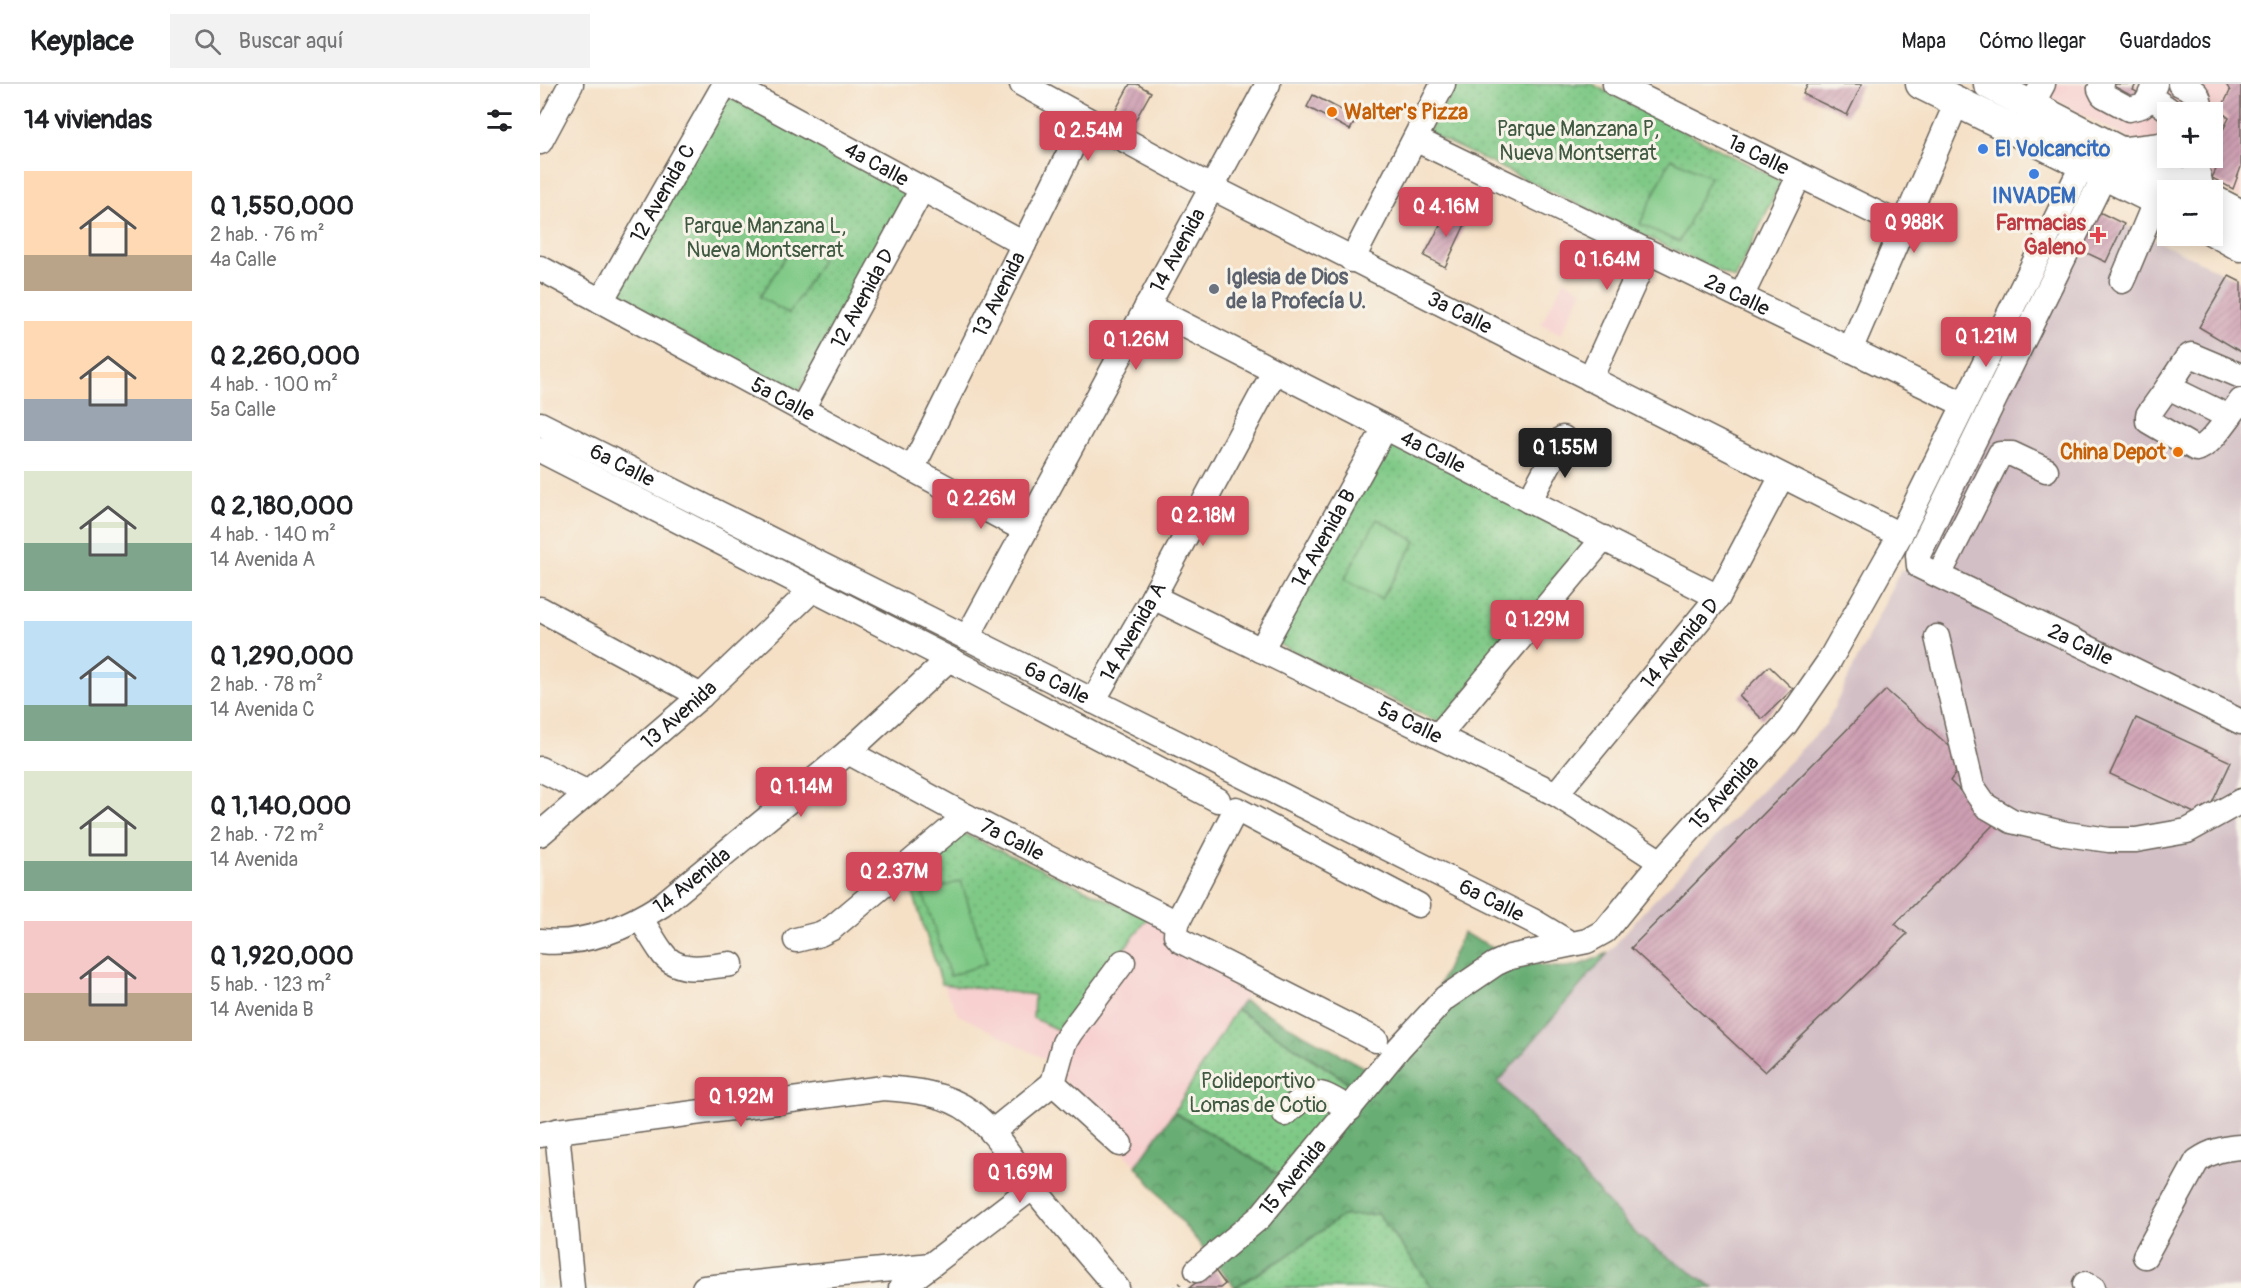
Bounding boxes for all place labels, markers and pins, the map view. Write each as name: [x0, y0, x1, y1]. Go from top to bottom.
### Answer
place label: Walter's Pizza: [1344, 99, 1468, 126]
marker: Walter's Pizza: [1325, 105, 1339, 119]
pin: Q 2.54M: [1033, 111, 1143, 162]
place label: El Volcancito: [1995, 136, 2111, 163]
marker: El Volcancito: [1976, 142, 1990, 156]
marker: INVADEM: [2027, 167, 2041, 181]
place label: INVADEM: [1992, 183, 2076, 210]
pin: Q 4.16M: [1391, 187, 1501, 238]
pin: Q 988K: [1865, 203, 1963, 254]
place label: Farmacias Galeno: [1995, 210, 2087, 261]
marker: Farmacias Galeno: [2091, 228, 2105, 242]
pin: Q 1.64M: [1552, 240, 1662, 291]
place label: Iglesia de Dios de la Profecía U.: [1226, 264, 1366, 315]
marker: Iglesia de Dios de la Profecía U.: [1207, 282, 1221, 296]
pin: Q 1.21M: [1931, 317, 2041, 368]
pin: Q 1.26M: [1081, 320, 1191, 371]
pin: Q 1.55M: [1510, 428, 1620, 479]
place label: China Depot: [2060, 439, 2167, 466]
marker: China Depot: [2171, 445, 2185, 459]
pin: Q 2.26M: [926, 479, 1036, 530]
pin: Q 2.18M: [1148, 496, 1258, 547]
pin: Q 1.29M: [1482, 600, 1592, 651]
pin: Q 1.14M: [746, 767, 856, 818]
pin: Q 2.37M: [839, 852, 949, 903]
pin: Q 1.92M: [686, 1077, 796, 1128]
pin: Q 1.69M: [965, 1153, 1075, 1204]

